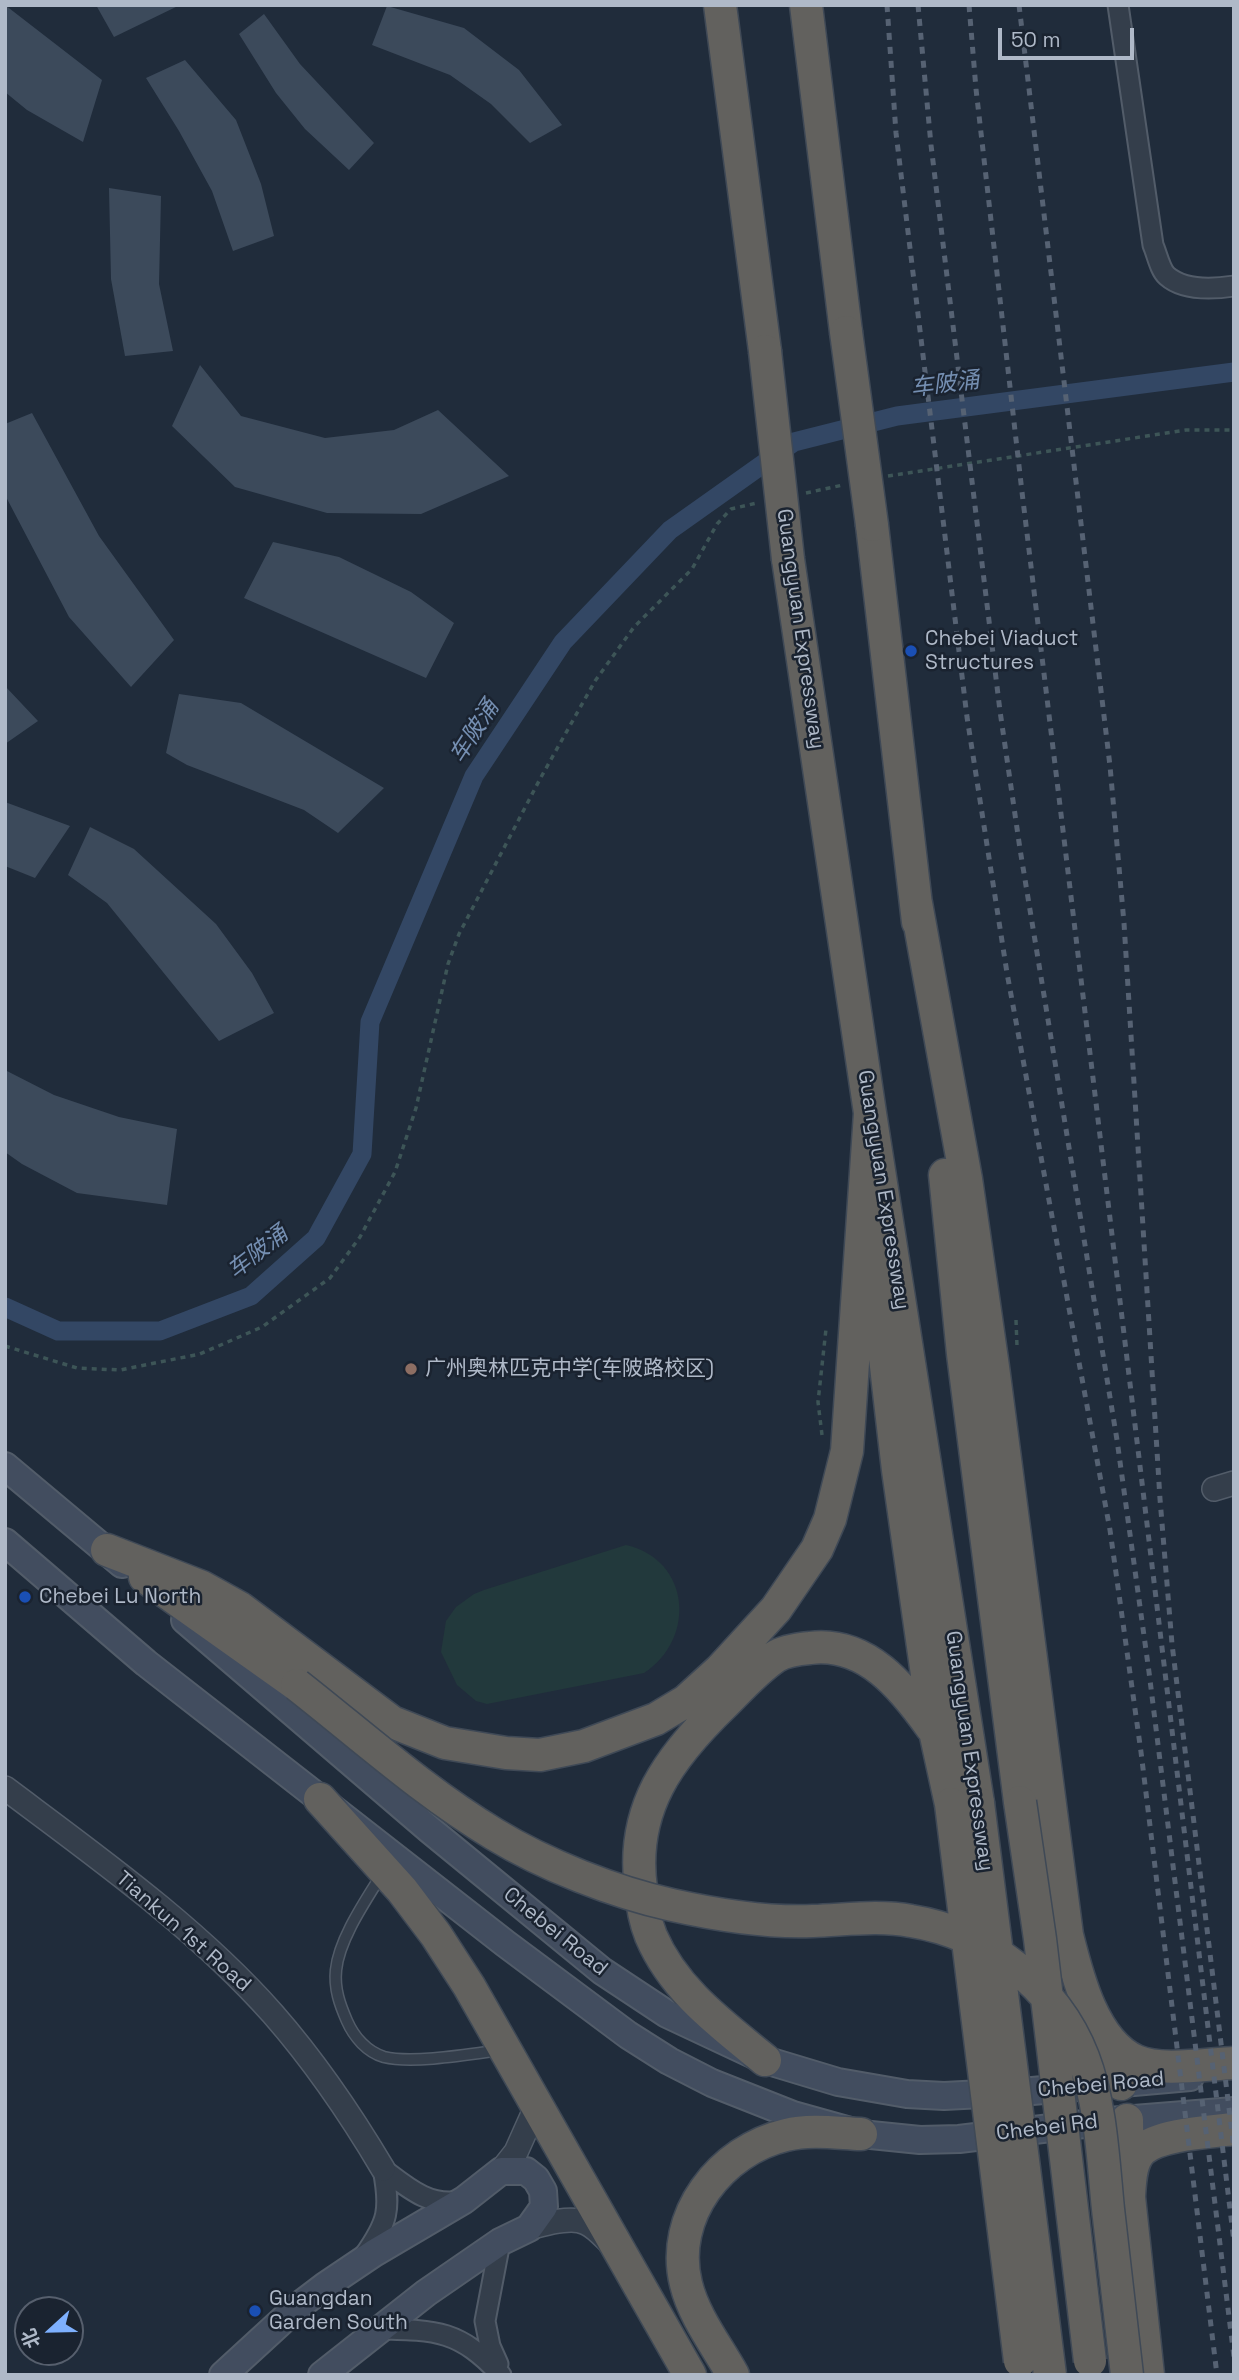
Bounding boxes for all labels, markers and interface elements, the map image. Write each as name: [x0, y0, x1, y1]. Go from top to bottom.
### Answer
scale bar: [1001, 14, 1138, 58]
text: 50 m: [1011, 26, 1061, 53]
water label: 车陂涌: [909, 367, 981, 403]
street label: Guangyuan Expressway: [771, 507, 829, 751]
place label: Chebei Viaduct Structures: [925, 626, 1078, 676]
marker: Chebei Viaduct Structures: [903, 643, 919, 659]
water label: 车陂涌: [445, 696, 505, 768]
street label: Guangyuan Expressway: [852, 1068, 914, 1312]
water label: 车陂涌: [222, 1221, 294, 1285]
place label: 广州奥林匹克中学(车陂路校区): [425, 1356, 714, 1382]
marker: 广州奥林匹克中学(车陂路校区): [403, 1361, 419, 1377]
place label: Chebei Lu North: [39, 1584, 201, 1610]
marker: Chebei Lu North: [17, 1589, 33, 1605]
street label: Guangyuan Expressway: [940, 1629, 998, 1873]
street label: Tiankun 1st Road: [110, 1866, 256, 1998]
street label: Chebei Road: [498, 1882, 612, 1982]
street label: Chebei Road: [1037, 2067, 1165, 2103]
street label: Chebei Rd: [995, 2109, 1099, 2147]
place label: Guangdan Garden South: [269, 2286, 408, 2336]
north arrow: [14, 2296, 84, 2366]
marker: Guangdan Garden South: [247, 2303, 263, 2319]
text: 北: [16, 2325, 46, 2352]

